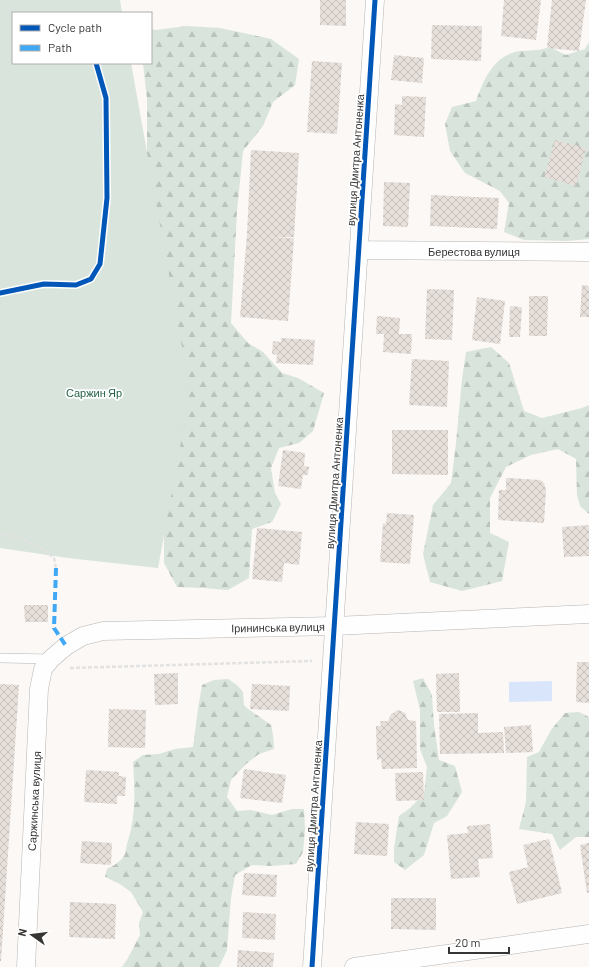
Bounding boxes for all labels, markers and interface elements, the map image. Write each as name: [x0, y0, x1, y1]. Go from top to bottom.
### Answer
legend: [12, 12, 152, 64]
text: Cycle path: [48, 20, 102, 34]
text: Path: [48, 40, 72, 54]
street label: вулиця Дмитра Антоненка: [344, 93, 366, 226]
street label: Берестова вулиця: [428, 245, 520, 258]
park label: Саржин Яр: [66, 386, 122, 399]
street label: вулиця Дмитра Антоненка: [323, 416, 345, 549]
street label: Ірининська вулиця: [231, 620, 325, 634]
street label: вулиця Дмитра Антоненка: [302, 739, 324, 872]
street label: Саржинська вулиця: [25, 751, 43, 851]
north arrow: [12, 915, 52, 955]
text: N: [15, 927, 29, 938]
scale bar: [449, 929, 509, 955]
text: 20 m: [455, 935, 481, 949]

